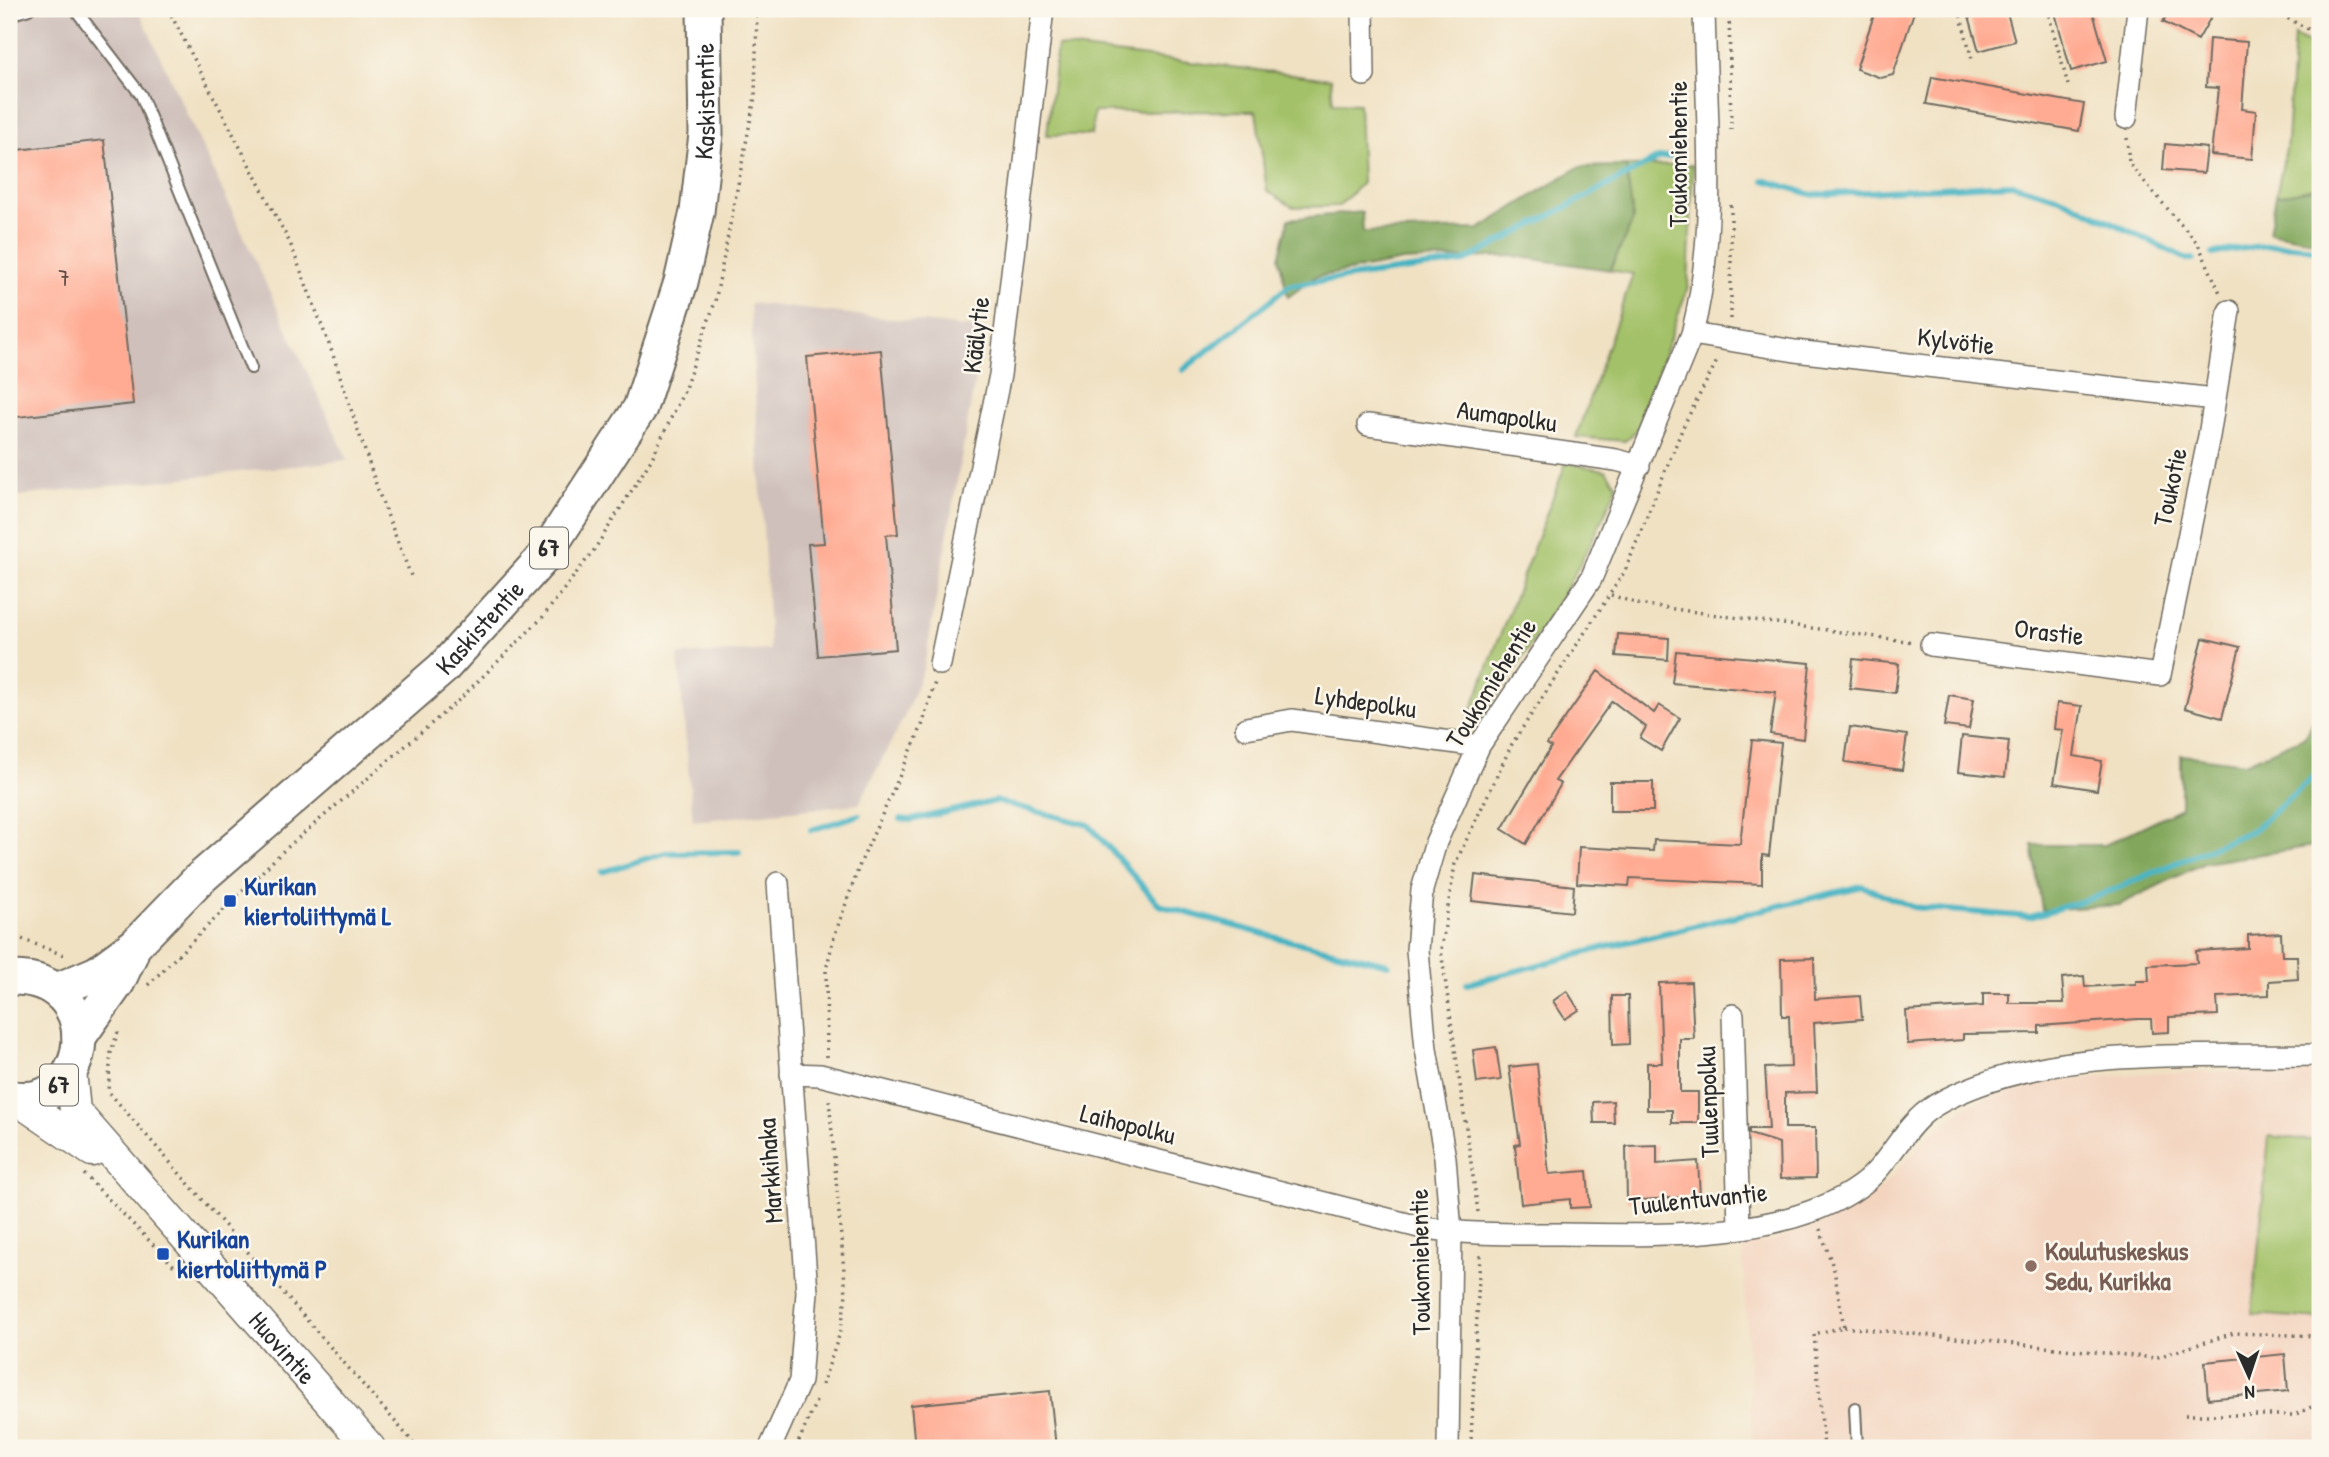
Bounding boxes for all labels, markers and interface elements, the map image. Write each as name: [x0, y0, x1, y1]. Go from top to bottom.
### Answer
street label: Kaskistentie: [685, 43, 723, 161]
street label: Toukomiehentie: [1660, 81, 1695, 227]
house number: 7: [58, 262, 70, 293]
street label: Käälytie: [953, 295, 998, 375]
street label: Kylvötie: [1915, 318, 1997, 363]
street label: Aumapolku: [1455, 391, 1559, 440]
street label: Toukotie: [2144, 444, 2195, 529]
road number: 67: [530, 528, 568, 568]
street label: Kaskistentie: [427, 572, 532, 682]
street label: Orastie: [2012, 610, 2086, 653]
street label: Toukomiehentie: [1437, 611, 1544, 754]
street label: Lyhdepolku: [1313, 677, 1419, 726]
place label: Kurikan kiertoliittymä L: [244, 868, 392, 934]
marker: Kurikan kiertoliittymä L: [222, 893, 238, 909]
street label: Tuulenpolku: [1688, 1046, 1727, 1158]
road number: 67: [40, 1064, 78, 1106]
street label: Laihopolku: [1077, 1095, 1179, 1152]
street label: Markkihaka: [748, 1117, 791, 1225]
street label: Tuulentuvantie: [1627, 1174, 1769, 1223]
street label: Toukomiehentie: [1401, 1189, 1438, 1335]
place label: Kurikan kiertoliittymä P: [177, 1221, 327, 1287]
place label: Koulutuskeskus Sedu, Kurikka: [2045, 1233, 2189, 1298]
marker: Kurikan kiertoliittymä P: [155, 1246, 171, 1262]
marker: Koulutuskeskus Sedu, Kurikka: [2023, 1258, 2039, 1274]
street label: Huovintie: [241, 1304, 324, 1391]
north arrow: [2214, 1342, 2284, 1412]
text: N: [2244, 1380, 2256, 1406]

